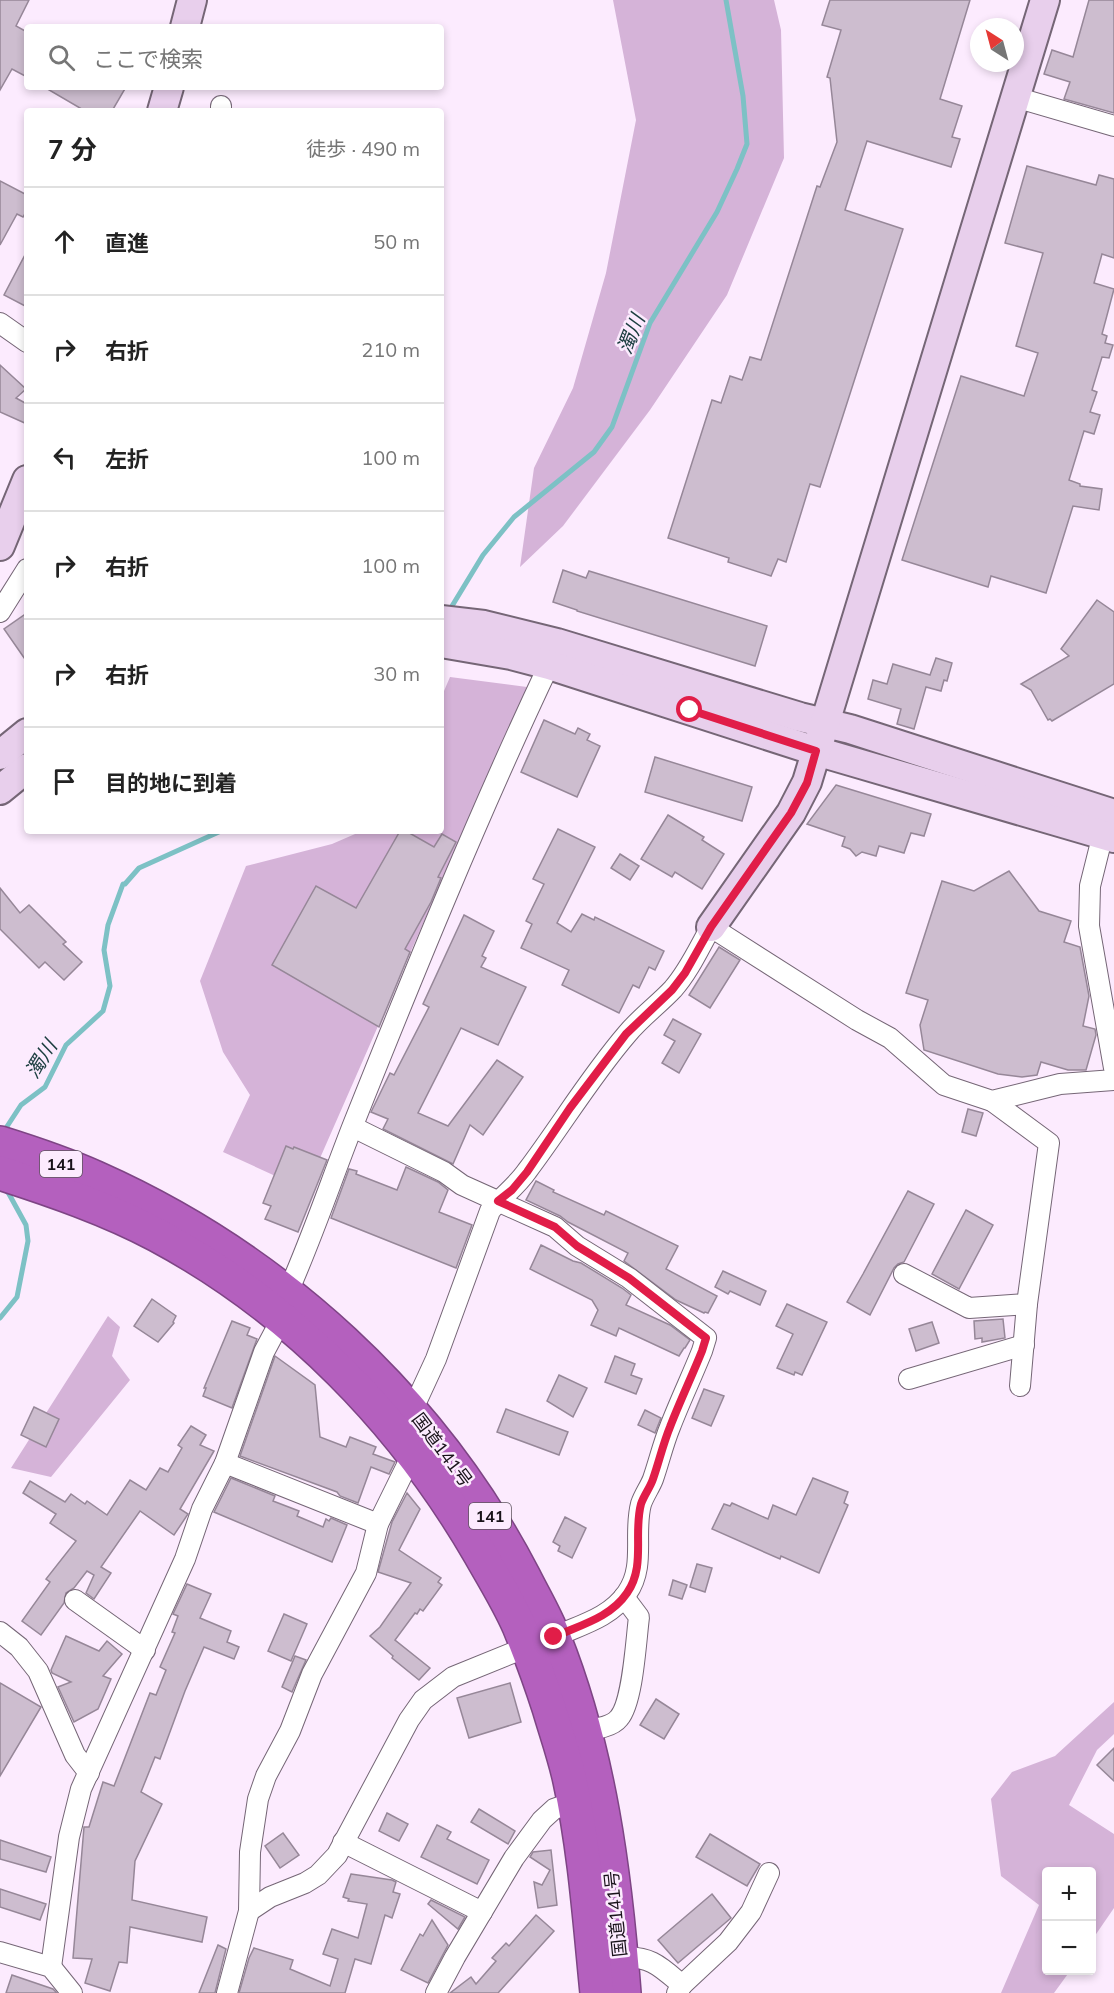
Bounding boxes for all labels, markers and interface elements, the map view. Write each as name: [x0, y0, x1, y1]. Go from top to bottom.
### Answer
north arrow: [970, 18, 1024, 72]
search box: [24, 24, 444, 90]
icon: search: [45, 41, 78, 74]
text: ここで検索: [93, 45, 203, 73]
text: 7 分: [48, 133, 97, 166]
text: 徒歩 · 490 m: [306, 136, 420, 161]
icon: ahead: [48, 225, 81, 258]
text: 直進: [105, 229, 149, 257]
text: 50 m: [373, 229, 420, 254]
water label: 濁川: [611, 309, 650, 357]
icon: right: [48, 333, 81, 366]
text: 右折: [105, 337, 149, 365]
text: 210 m: [361, 337, 420, 362]
icon: left: [48, 441, 81, 474]
text: 左折: [105, 445, 149, 473]
text: 100 m: [361, 445, 420, 470]
icon: right: [48, 549, 81, 582]
text: 右折: [105, 553, 149, 581]
text: 100 m: [361, 553, 420, 578]
icon: right: [48, 657, 81, 690]
text: 右折: [105, 661, 149, 689]
text: 30 m: [373, 661, 420, 686]
route start: [676, 696, 702, 722]
icon: arrive: [48, 765, 81, 798]
text: 目的地に到着: [105, 769, 237, 797]
water label: 濁川: [19, 1033, 63, 1082]
road number: 141: [40, 1151, 82, 1177]
street label: 国道141号: [407, 1408, 478, 1491]
road number: 141: [469, 1503, 511, 1529]
route end: [540, 1623, 566, 1649]
map controls: [1042, 1867, 1096, 1975]
button: +: [1042, 1867, 1096, 1921]
street label: 国道141号: [600, 1870, 631, 1958]
button: −: [1042, 1921, 1096, 1975]

